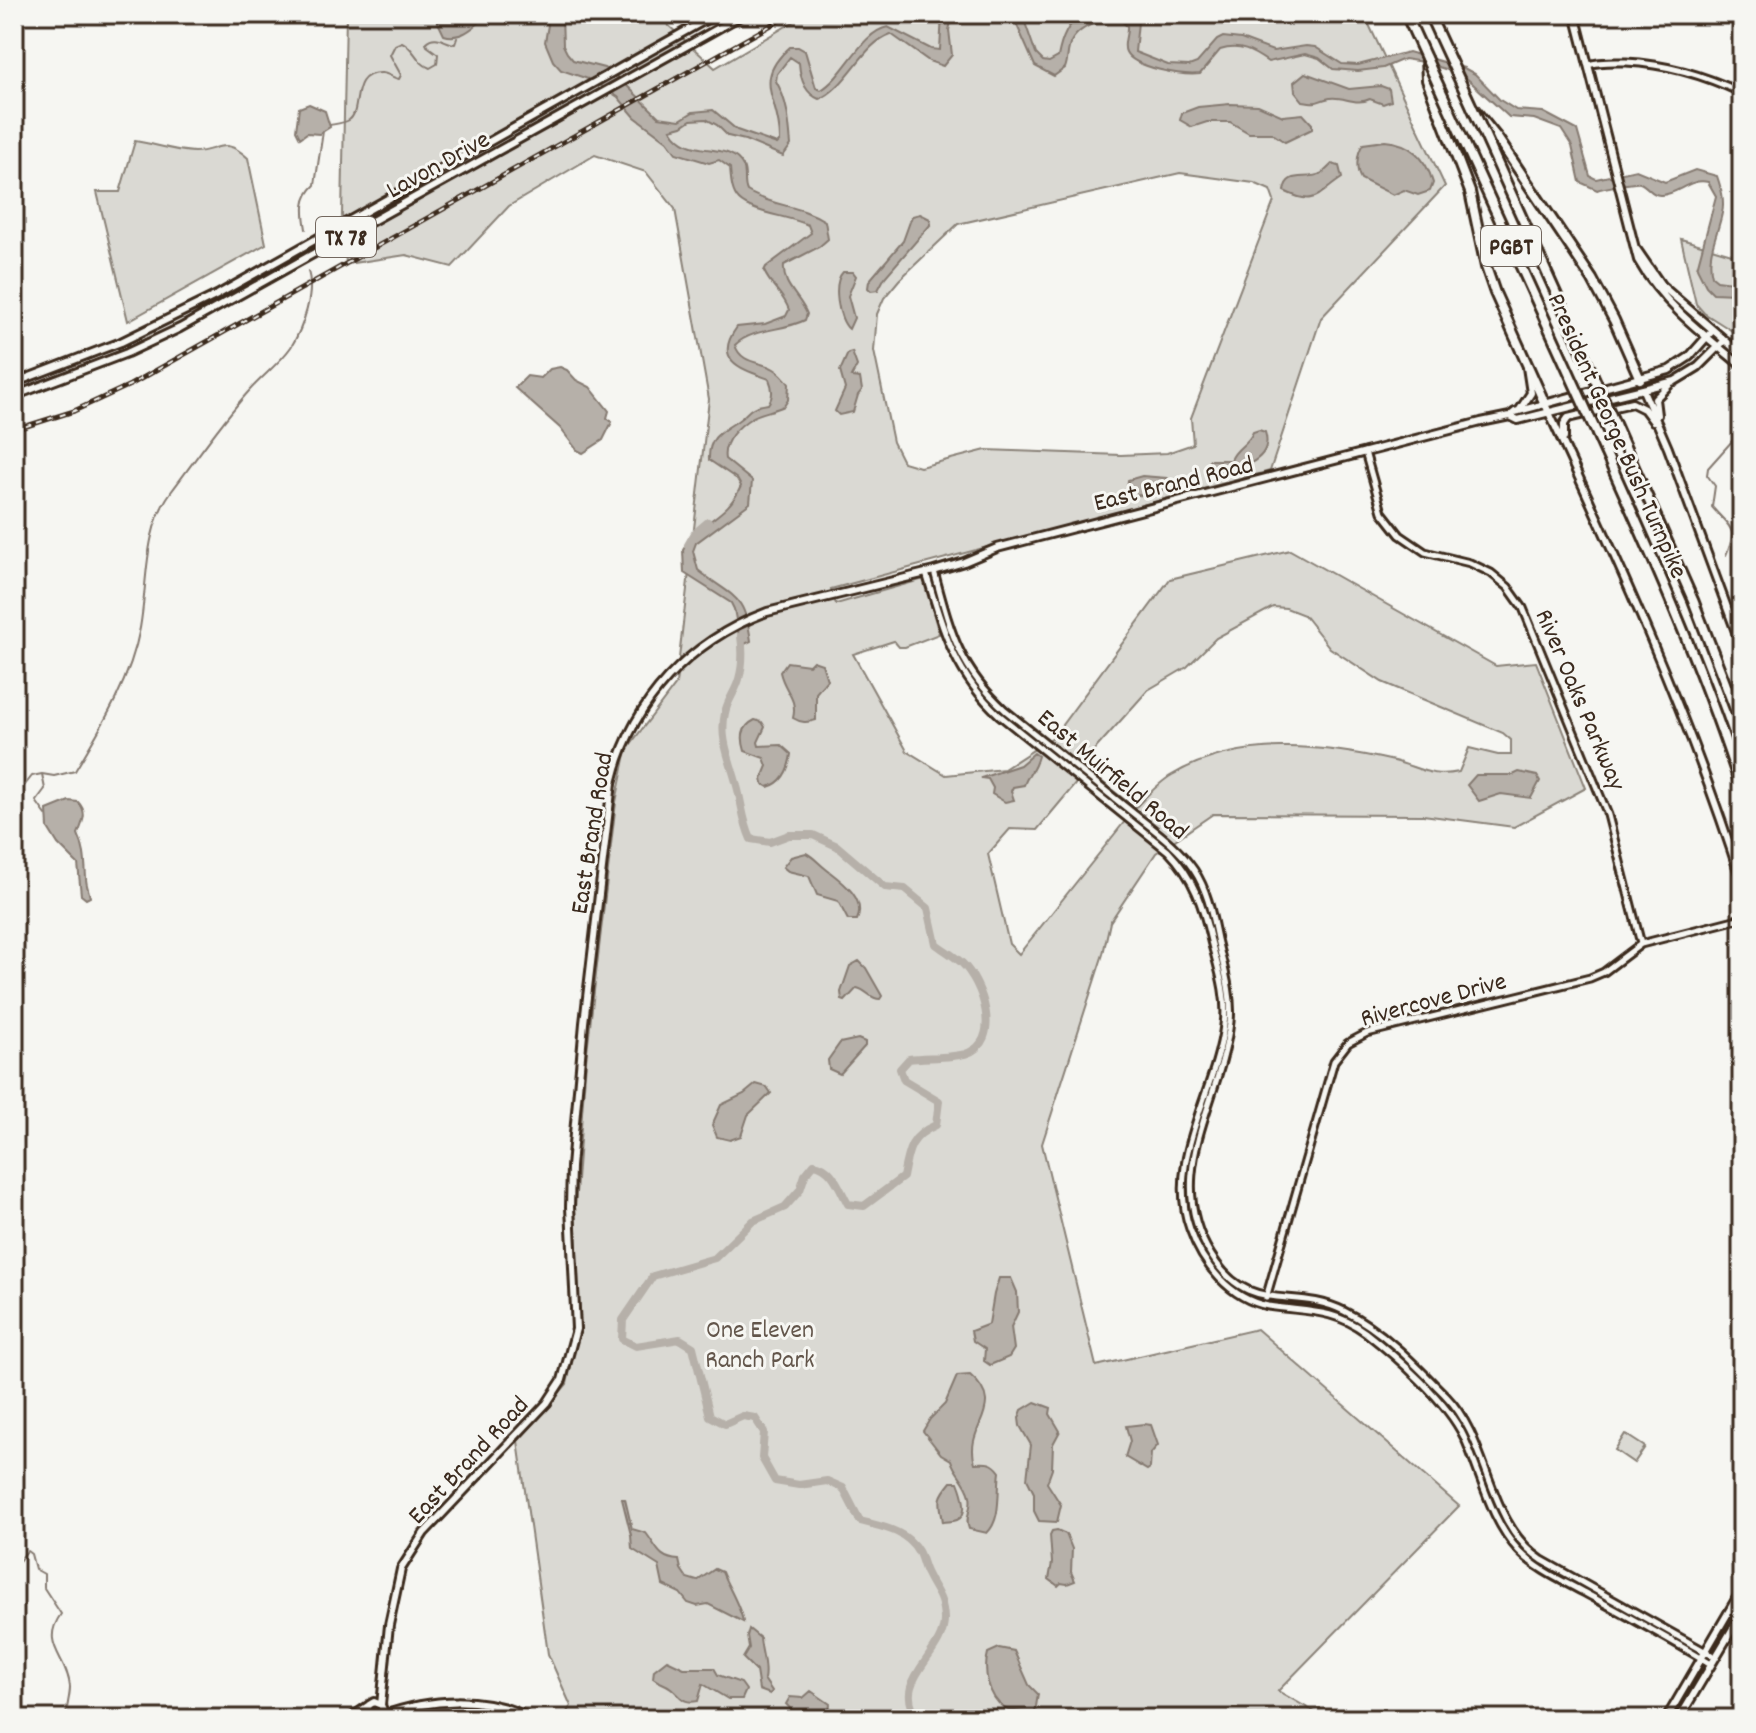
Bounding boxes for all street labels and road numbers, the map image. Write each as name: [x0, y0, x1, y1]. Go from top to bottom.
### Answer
street label: Lavon Drive: [380, 122, 497, 210]
road number: TX 78: [316, 217, 376, 257]
road number: PGBT: [1481, 226, 1541, 266]
street label: President George Bush Turnpike: [1536, 288, 1696, 585]
street label: East Brand Road: [1090, 448, 1258, 523]
street label: River Oaks Parkway: [1524, 604, 1634, 797]
street label: East Muirfield Road: [1028, 701, 1196, 850]
street label: East Brand Road: [562, 750, 625, 917]
street label: Rivercove Drive: [1357, 964, 1511, 1039]
street label: East Brand Road: [400, 1389, 539, 1534]

